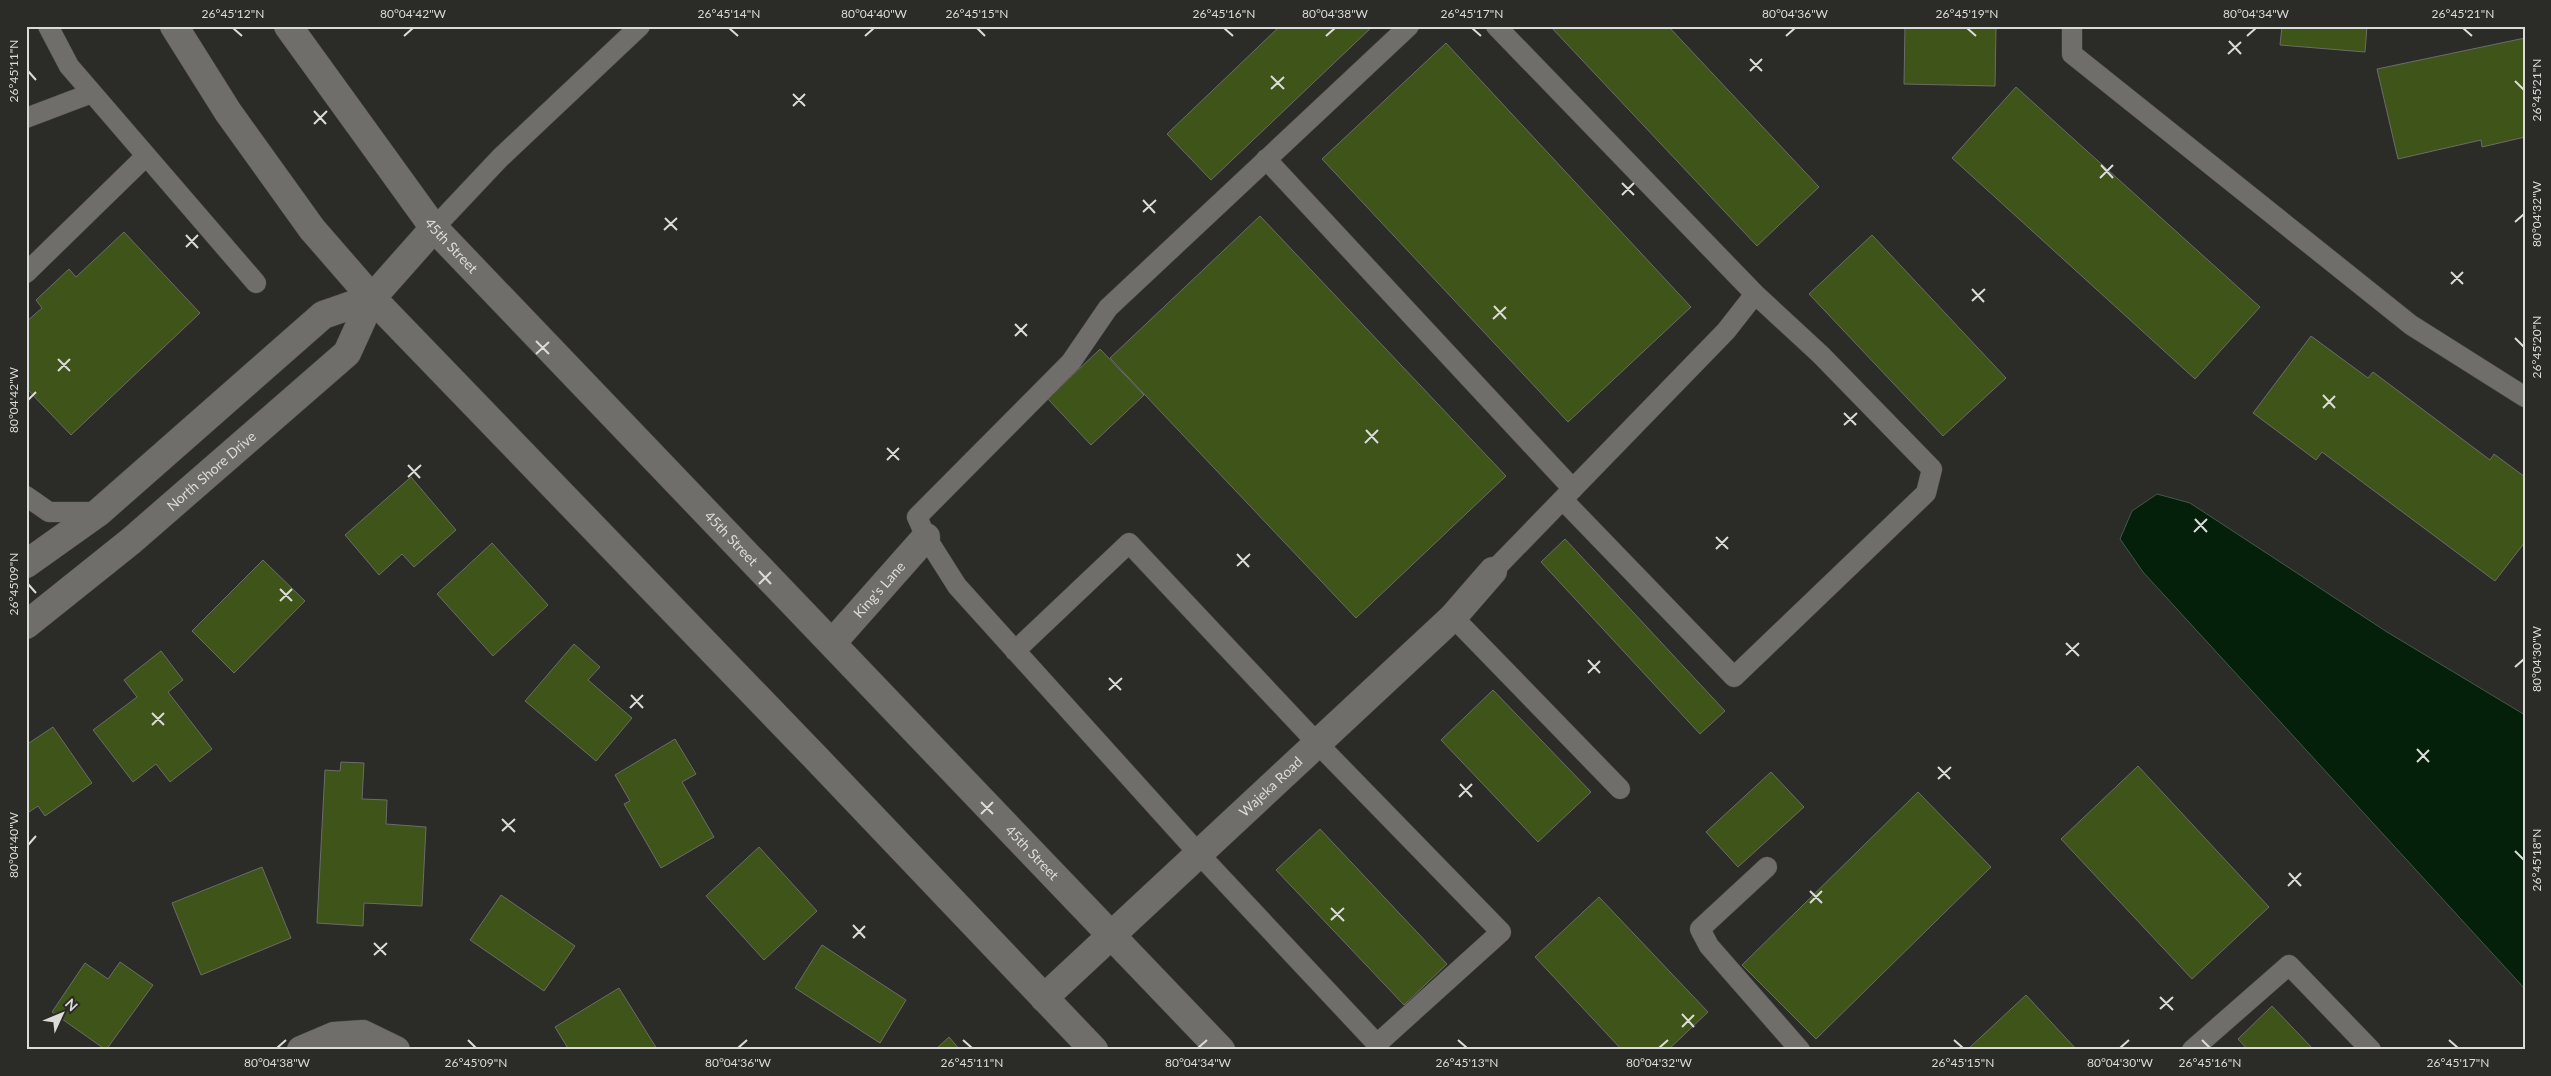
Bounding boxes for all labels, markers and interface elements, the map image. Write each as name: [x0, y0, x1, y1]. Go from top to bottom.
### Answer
text: 26°45'12"N: [202, 6, 264, 21]
text: 80°04'42"W: [380, 6, 447, 21]
text: 26°45'14"N: [698, 6, 760, 21]
text: 80°04'40"W: [841, 6, 908, 21]
text: 26°45'15"N: [946, 6, 1008, 21]
text: 26°45'16"N: [1193, 6, 1255, 21]
text: 80°04'38"W: [1302, 6, 1369, 21]
text: 26°45'17"N: [1441, 6, 1503, 21]
text: 80°04'36"W: [1762, 6, 1829, 21]
text: 26°45'19"N: [1936, 6, 1998, 21]
text: 80°04'34"W: [2223, 6, 2290, 21]
text: 26°45'21"N: [2432, 6, 2494, 21]
text: 26°45'11"N: [6, 40, 21, 102]
text: 26°45'21"N: [2529, 59, 2544, 121]
text: 80°04'32"W: [2529, 180, 2544, 247]
street label: 45th Street: [422, 215, 482, 277]
text: 26°45'20"N: [2529, 316, 2544, 378]
text: 80°04'42"W: [6, 366, 21, 433]
street label: North Shore Drive: [163, 427, 259, 514]
street label: 45th Street: [701, 507, 762, 569]
text: 26°45'09"N: [6, 553, 21, 615]
street label: King's Lane: [850, 558, 908, 621]
text: 80°04'30"W: [2529, 625, 2544, 692]
street label: Wajeka Road: [1235, 753, 1306, 820]
text: 80°04'40"W: [6, 811, 21, 878]
street label: 45th Street: [1002, 821, 1063, 883]
text: 26°45'18"N: [2529, 829, 2544, 891]
north arrow: [38, 988, 88, 1038]
text: N: [62, 995, 82, 1014]
text: 80°04'38"W: [244, 1055, 311, 1070]
text: 26°45'09"N: [445, 1055, 507, 1070]
text: 80°04'36"W: [705, 1055, 772, 1070]
text: 26°45'11"N: [941, 1055, 1003, 1070]
text: 80°04'34"W: [1165, 1055, 1232, 1070]
text: 26°45'13"N: [1436, 1055, 1498, 1070]
text: 80°04'32"W: [1626, 1055, 1693, 1070]
text: 26°45'15"N: [1932, 1055, 1994, 1070]
text: 80°04'30"W: [2087, 1055, 2154, 1070]
text: 26°45'16"N: [2179, 1055, 2241, 1070]
text: 26°45'17"N: [2427, 1055, 2489, 1070]

